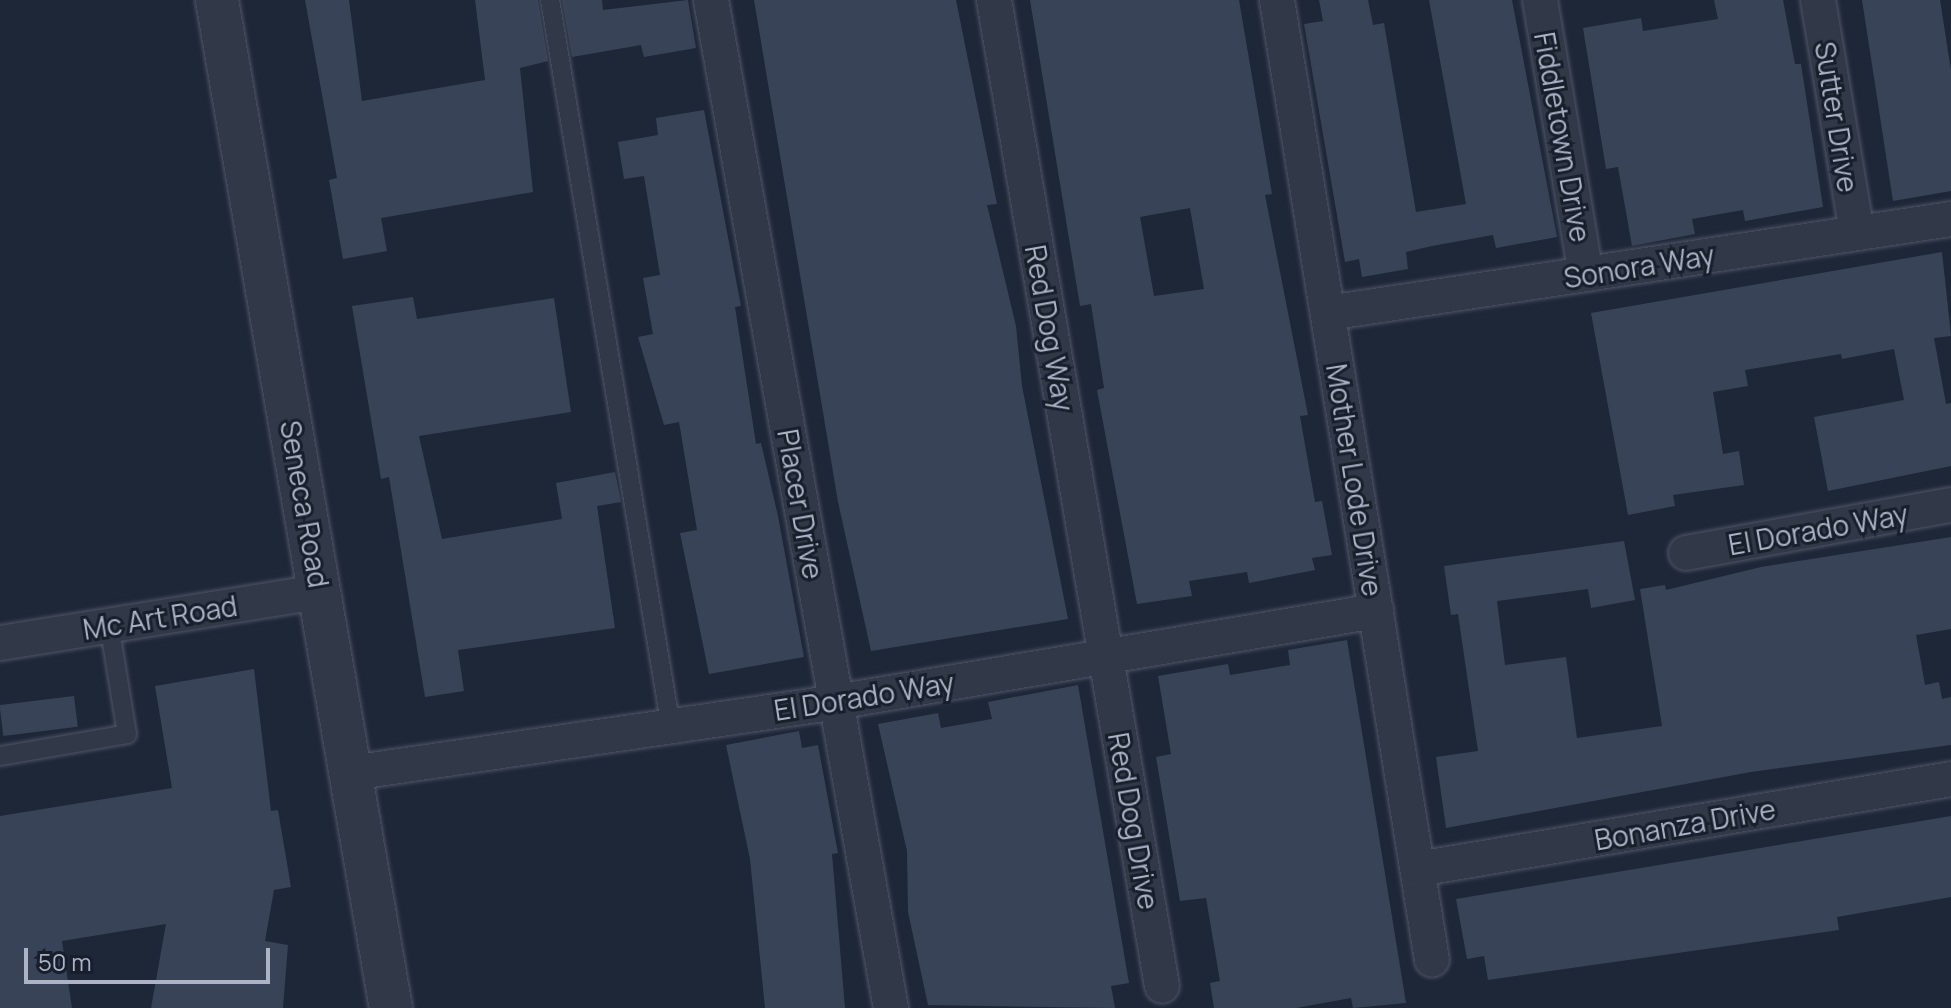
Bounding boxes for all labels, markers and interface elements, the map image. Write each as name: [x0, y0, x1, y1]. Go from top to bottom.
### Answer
street label: Fiddletown Drive: [1528, 29, 1598, 245]
street label: Sutter Drive: [1809, 39, 1865, 195]
street label: Sonora Way: [1561, 238, 1717, 294]
street label: Red Dog Way: [1019, 242, 1081, 414]
street label: Mother Lode Drive: [1320, 361, 1390, 599]
street label: Seneca Road: [274, 418, 336, 590]
street label: Placer Drive: [771, 426, 831, 582]
street label: El Dorado Way: [1726, 497, 1910, 561]
street label: Mc Art Road: [81, 588, 239, 646]
street label: El Dorado Way: [772, 665, 956, 727]
street label: Red Dog Drive: [1102, 730, 1166, 912]
street label: Bonanza Drive: [1592, 792, 1778, 856]
scale bar: [28, 932, 274, 982]
text: 50 m: [38, 945, 92, 978]

